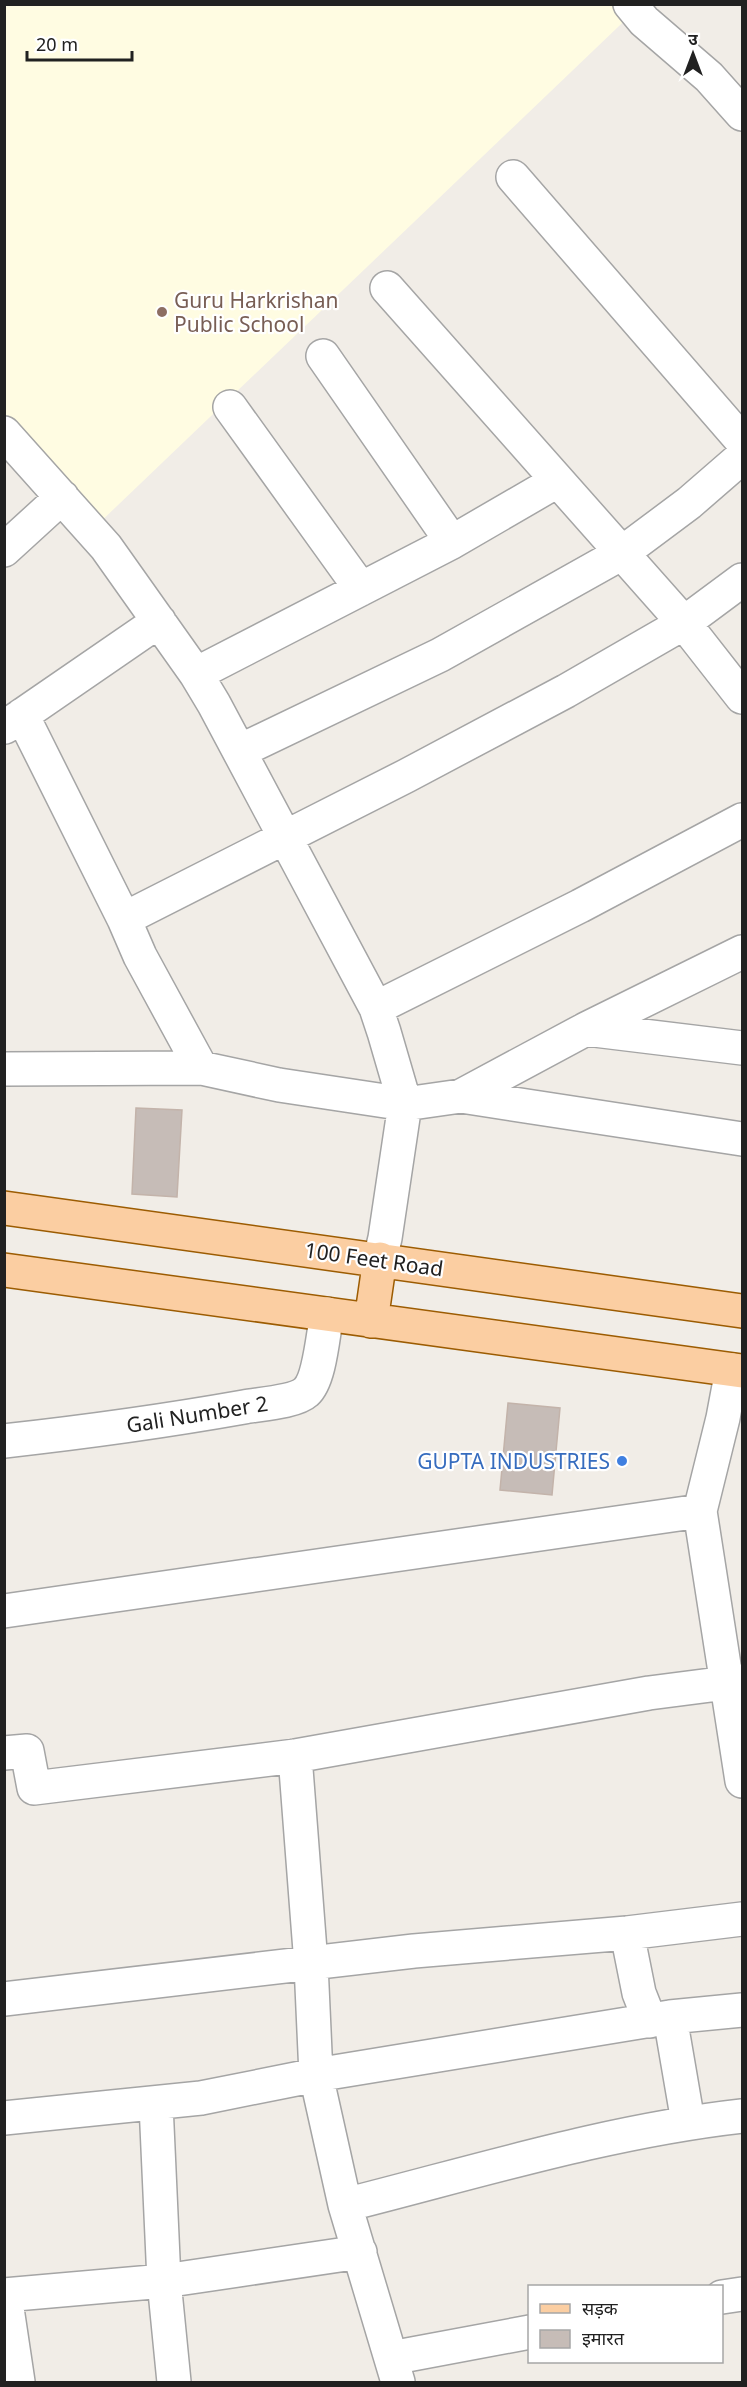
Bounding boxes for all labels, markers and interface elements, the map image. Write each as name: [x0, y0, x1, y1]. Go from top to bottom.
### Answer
scale bar: [27, 24, 132, 62]
north arrow: [663, 24, 723, 84]
text: उ: [688, 28, 698, 50]
text: 20 m: [36, 32, 78, 56]
place label: Guru Harkrishan Public School: [174, 286, 339, 338]
marker: Guru Harkrishan Public School: [155, 305, 169, 319]
street label: 100 Feet Road: [303, 1235, 445, 1283]
street label: Gali Number 2: [124, 1389, 270, 1439]
place label: GUPTA INDUSTRIES: [417, 1447, 610, 1475]
marker: GUPTA INDUSTRIES: [615, 1454, 629, 1468]
legend: [528, 2285, 723, 2363]
text: सड़क: [582, 2296, 619, 2320]
text: इमारत: [582, 2326, 625, 2350]

